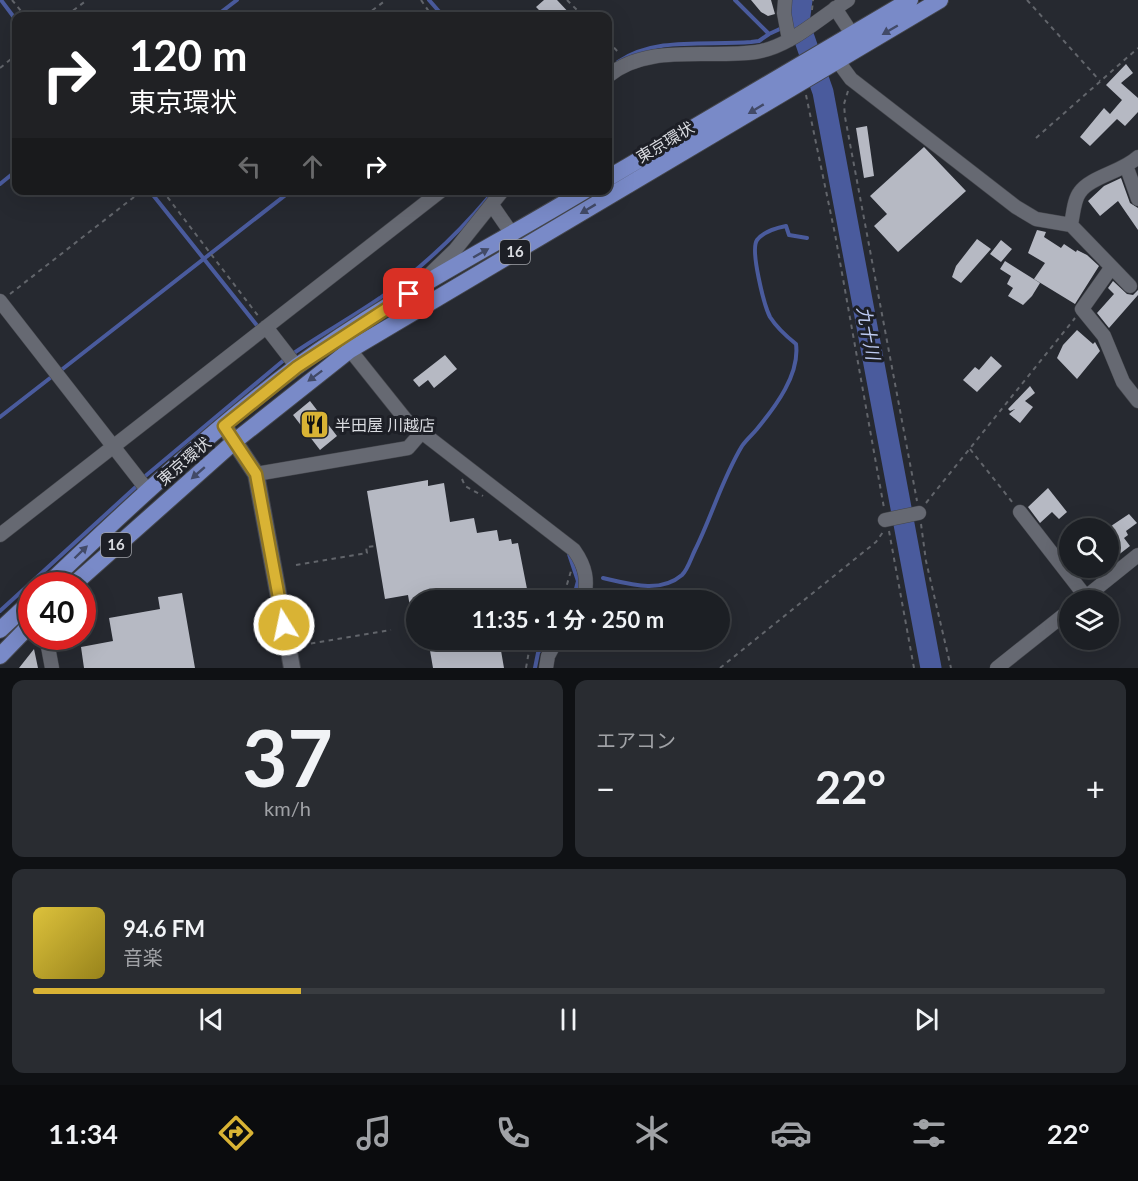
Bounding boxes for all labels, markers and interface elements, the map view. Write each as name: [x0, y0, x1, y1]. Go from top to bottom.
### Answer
one-way arrow: [882, 24, 898, 35]
text: 120 m: [129, 30, 247, 80]
icon: right: [30, 36, 108, 114]
text: 東京環状: [129, 85, 237, 118]
one-way arrow: [748, 103, 764, 114]
street label: 東京環状: [632, 117, 697, 166]
icon: left: [233, 150, 266, 183]
icon: ahead: [296, 150, 329, 183]
icon: right: [359, 150, 392, 183]
one-way arrow: [580, 203, 596, 214]
road number: 16: [500, 240, 530, 264]
one-way arrow: [473, 247, 489, 258]
pin: [383, 268, 434, 319]
icon: arrive: [392, 277, 425, 310]
water label: 九十川: [853, 304, 885, 363]
one-way arrow: [307, 370, 323, 382]
restaurant icon: 半田屋 川越店: [298, 409, 330, 441]
place label: 半田屋 川越店: [335, 415, 435, 434]
street label: 東京環状: [153, 432, 214, 489]
one-way arrow: [191, 466, 206, 479]
map controls: [1059, 518, 1119, 650]
button: search: [1059, 518, 1119, 578]
road number: 16: [101, 533, 131, 557]
one-way arrow: [74, 546, 88, 560]
speed limit sign: 40: [18, 572, 96, 650]
button: layers: [1059, 590, 1119, 650]
position arrow: [252, 593, 316, 657]
text: 11:35 · 1 分 · 250 m: [472, 606, 664, 633]
text: 37: [242, 710, 333, 804]
text: エアコン: [596, 728, 676, 752]
text: 22°: [815, 760, 886, 814]
text: −: [596, 768, 615, 808]
text: +: [1086, 768, 1105, 808]
text: km/h: [264, 796, 311, 820]
text: 94.6 FM: [123, 915, 205, 942]
text: 音楽: [123, 945, 163, 969]
icon: previous: [195, 1003, 228, 1036]
icon: pause: [552, 1003, 585, 1036]
icon: next: [910, 1003, 943, 1036]
icon: directions: [215, 1112, 257, 1154]
icon: music: [353, 1112, 395, 1154]
icon: phone: [492, 1112, 534, 1154]
icon: climate: [631, 1112, 673, 1154]
icon: car: [770, 1112, 812, 1154]
icon: filters: [908, 1112, 950, 1154]
text: 11:34: [48, 1117, 118, 1150]
text: 22°: [1047, 1117, 1090, 1150]

